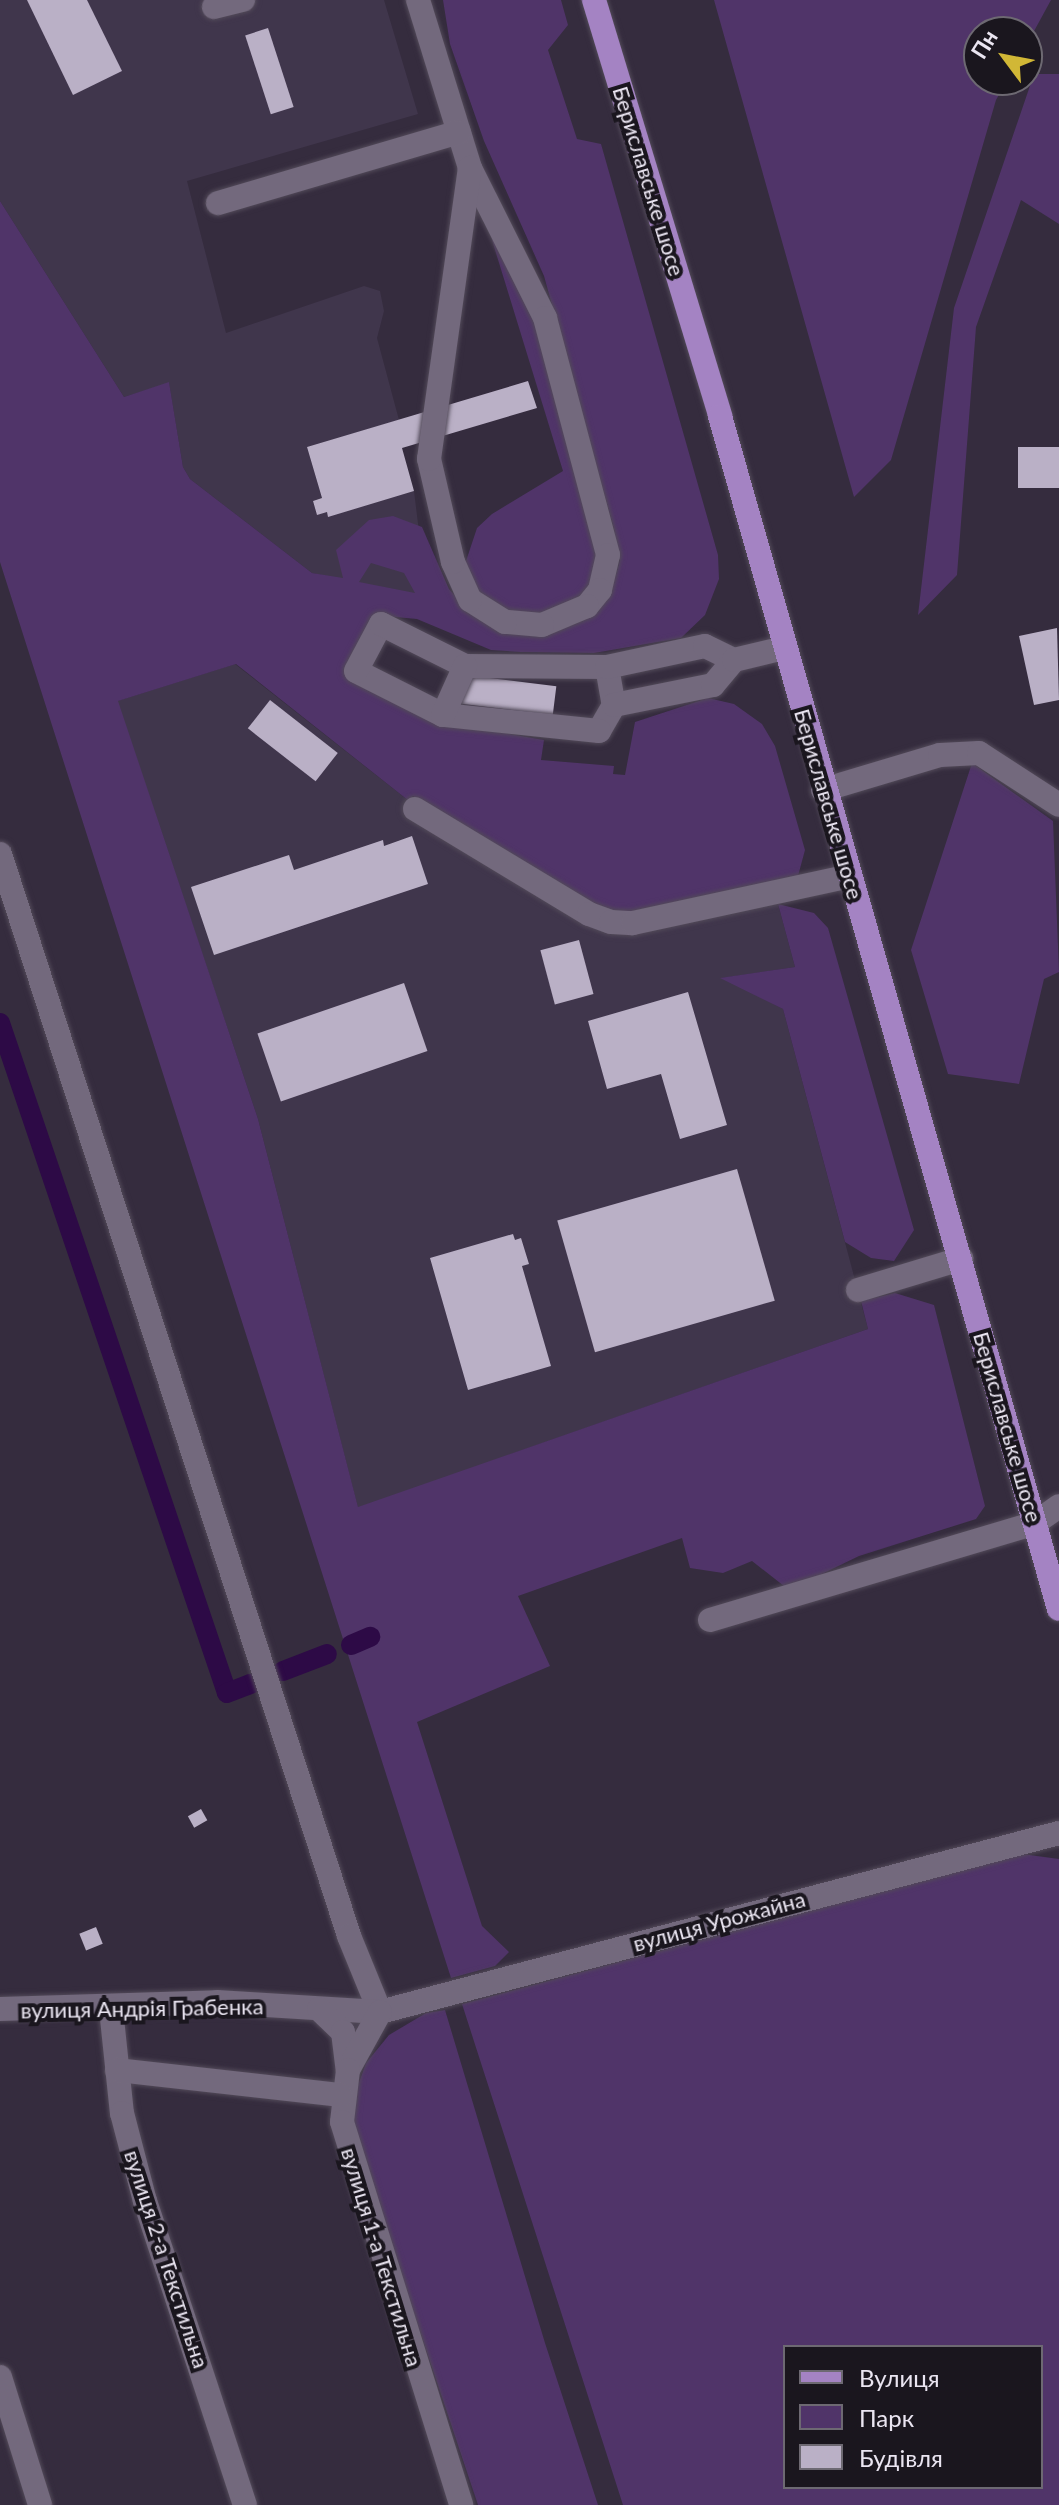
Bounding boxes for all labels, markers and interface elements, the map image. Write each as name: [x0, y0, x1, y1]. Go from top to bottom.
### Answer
north arrow: [963, 16, 1043, 96]
text: Пн: [965, 25, 1003, 63]
street label: Бериславське шосе: [608, 83, 690, 279]
street label: Бериславське шосе: [789, 706, 869, 902]
street label: Бериславське шосе: [968, 1329, 1048, 1525]
street label: вулиця Урожайна: [630, 1885, 808, 1957]
street label: вулиця Андрія Грабенка: [20, 1993, 264, 2023]
street label: вулиця 1-а Текстильна: [336, 2144, 428, 2370]
street label: вулиця 2-а Текстильна: [119, 2147, 215, 2371]
legend: [783, 2345, 1043, 2489]
text: Вулиця: [859, 2363, 940, 2392]
text: Парк: [859, 2403, 914, 2432]
text: Будівля: [859, 2443, 943, 2472]

